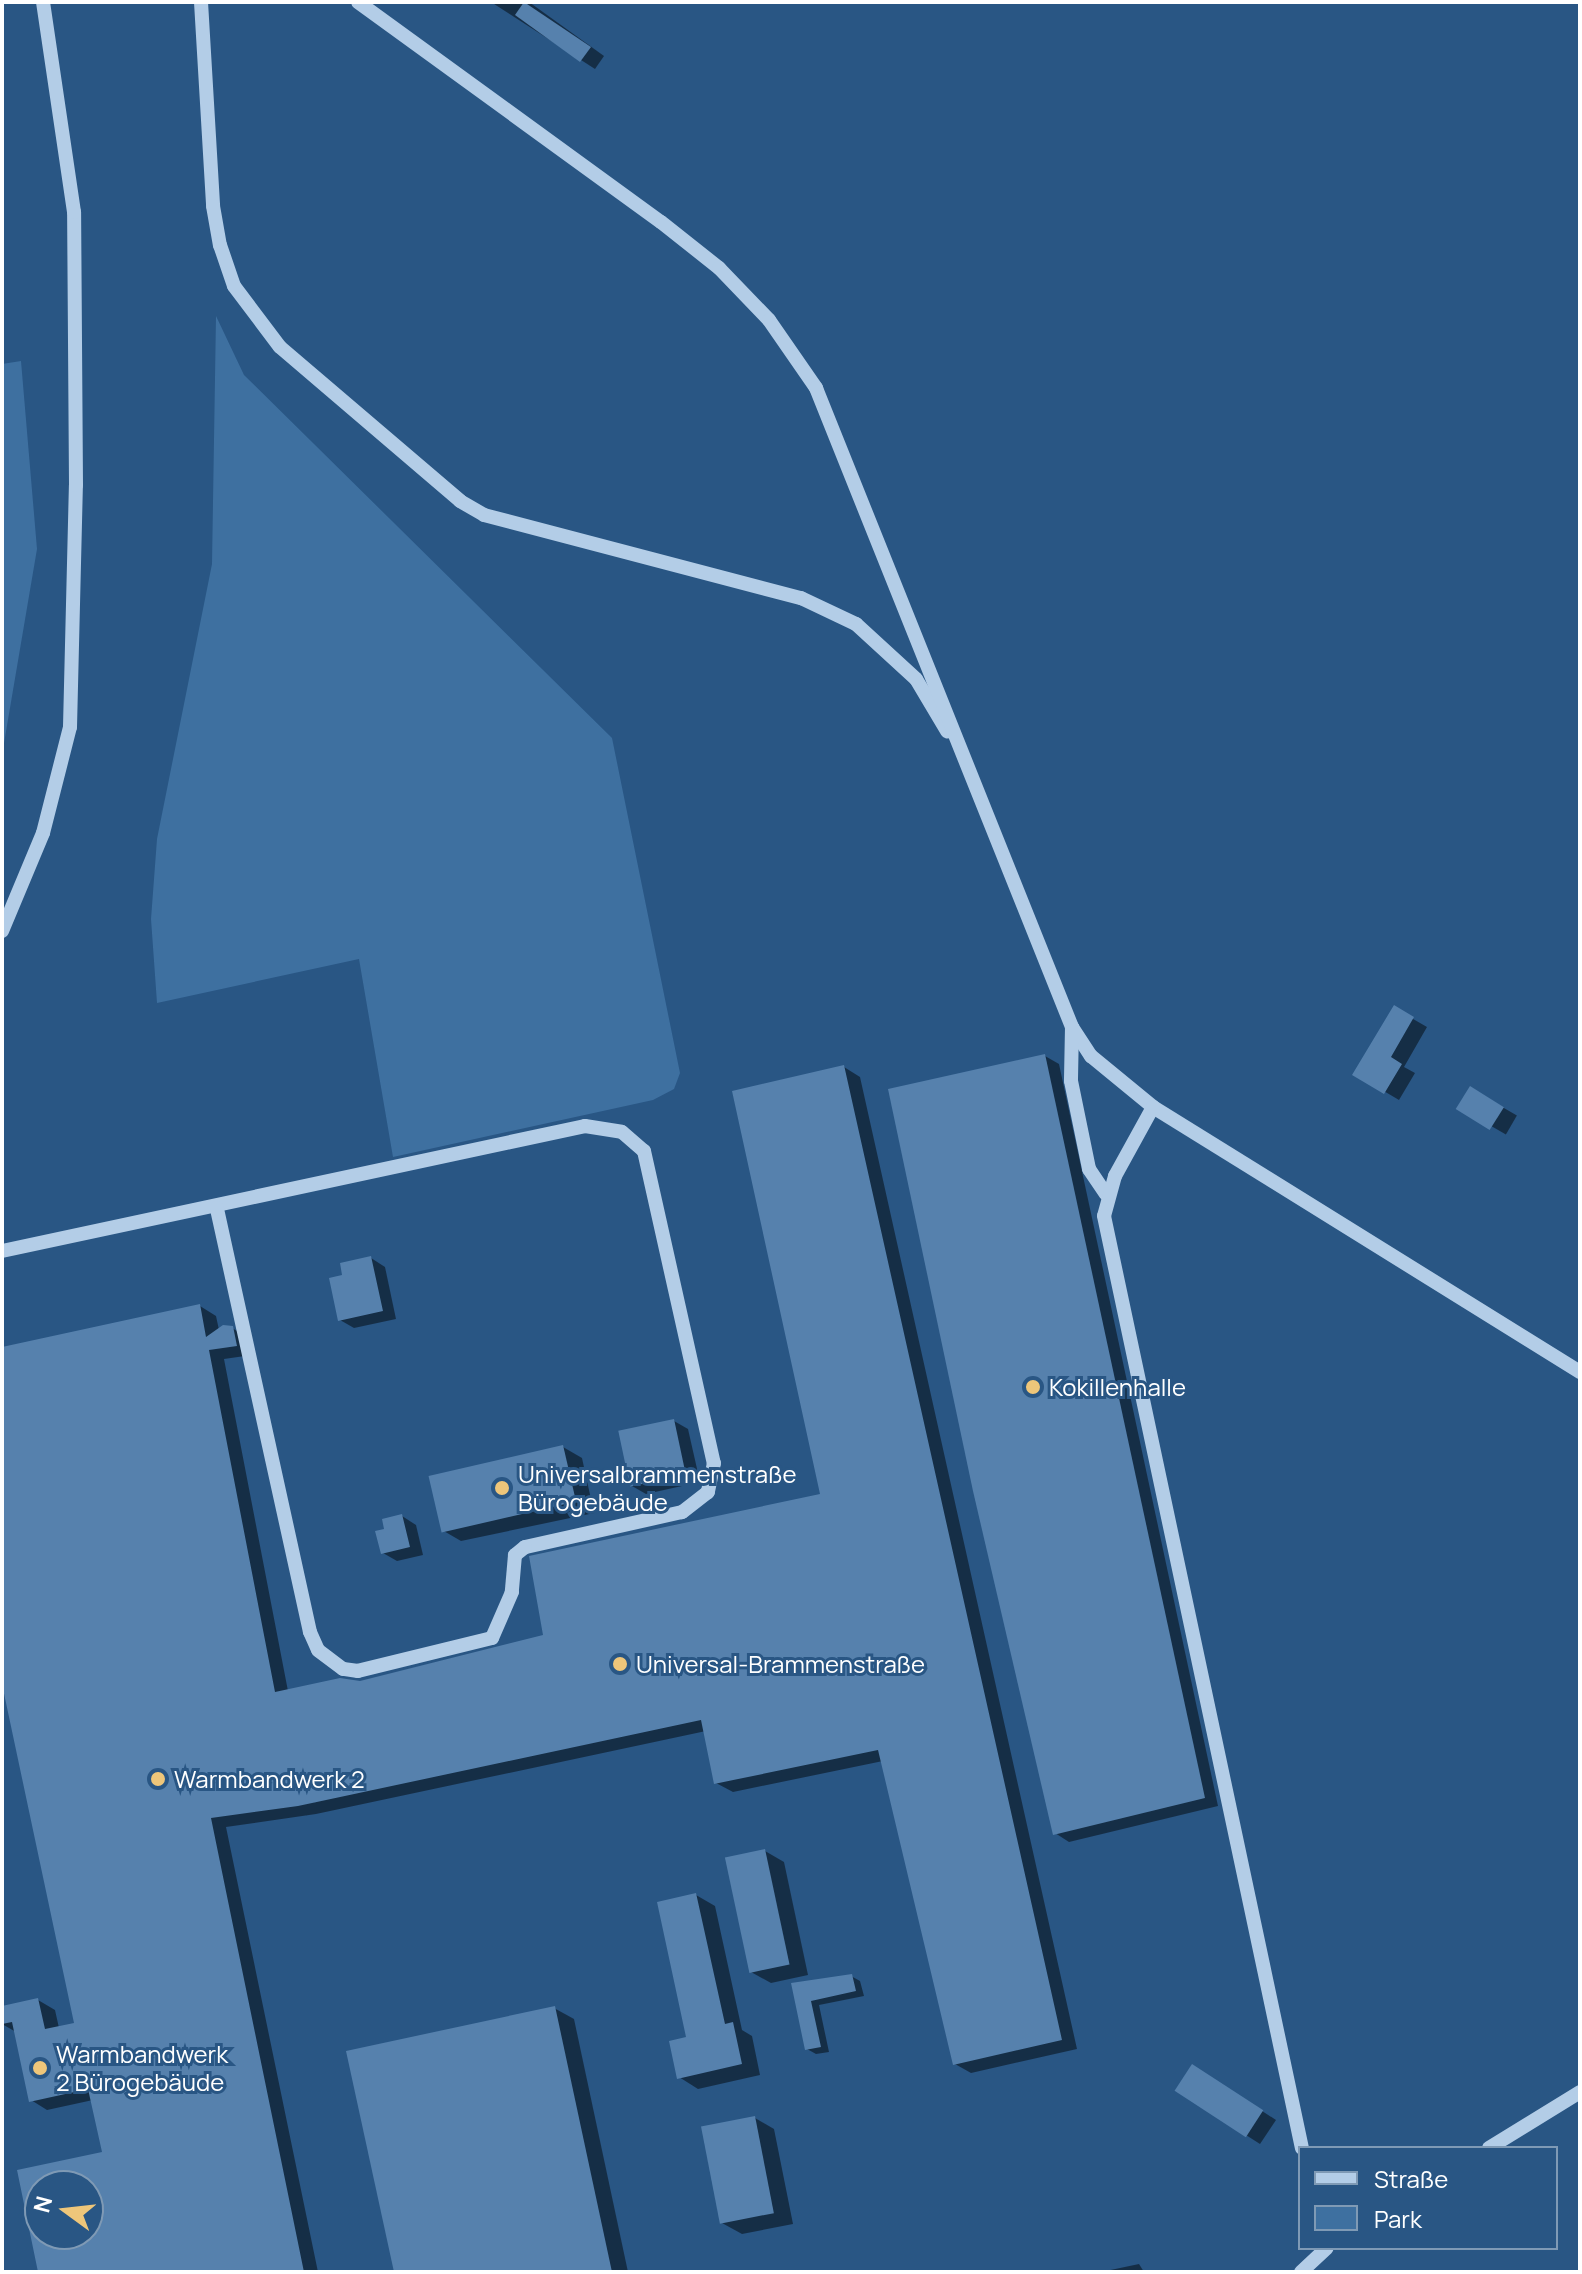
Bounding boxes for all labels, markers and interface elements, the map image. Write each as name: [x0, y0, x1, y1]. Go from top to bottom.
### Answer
place label: Kokillenhalle: [1049, 1373, 1186, 1401]
marker: Kokillenhalle: [1024, 1378, 1042, 1396]
place label: Universalbrammenstraße Bürogebäude: [518, 1460, 797, 1516]
marker: Universalbrammenstraße Bürogebäude: [493, 1479, 511, 1497]
place label: Universal-Brammenstraße: [636, 1650, 925, 1678]
marker: Universal-Brammenstraße: [611, 1655, 629, 1673]
place label: Warmbandwerk 2: [174, 1765, 365, 1793]
marker: Warmbandwerk 2: [149, 1770, 167, 1788]
place label: Warmbandwerk 2 Bürogebäude: [56, 2040, 228, 2096]
marker: Warmbandwerk 2 Bürogebäude: [31, 2059, 49, 2077]
legend: [1298, 2146, 1558, 2250]
text: Straße: [1374, 2162, 1448, 2195]
north arrow: [24, 2170, 104, 2250]
text: N: [26, 2193, 59, 2216]
text: Park: [1374, 2202, 1422, 2235]

